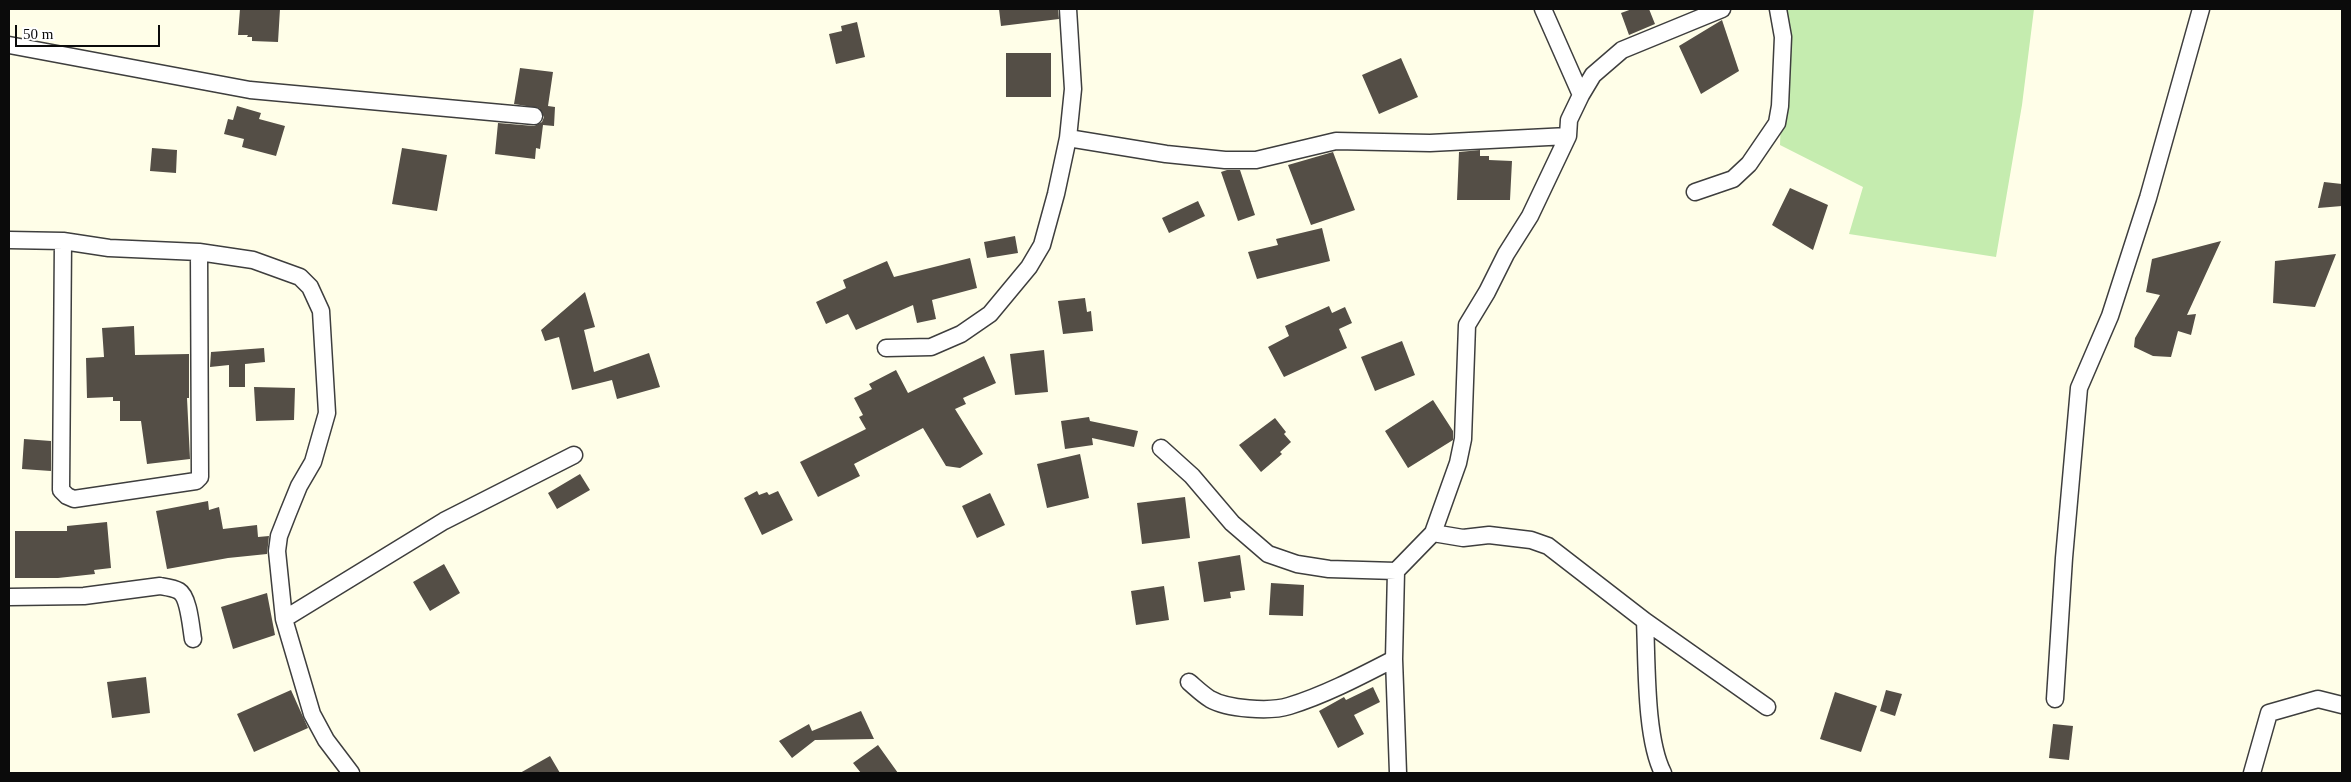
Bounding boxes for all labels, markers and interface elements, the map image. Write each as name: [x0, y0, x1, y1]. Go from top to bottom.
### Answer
scale bar: [18, 15, 162, 47]
text: 50 m: [23, 26, 53, 42]

